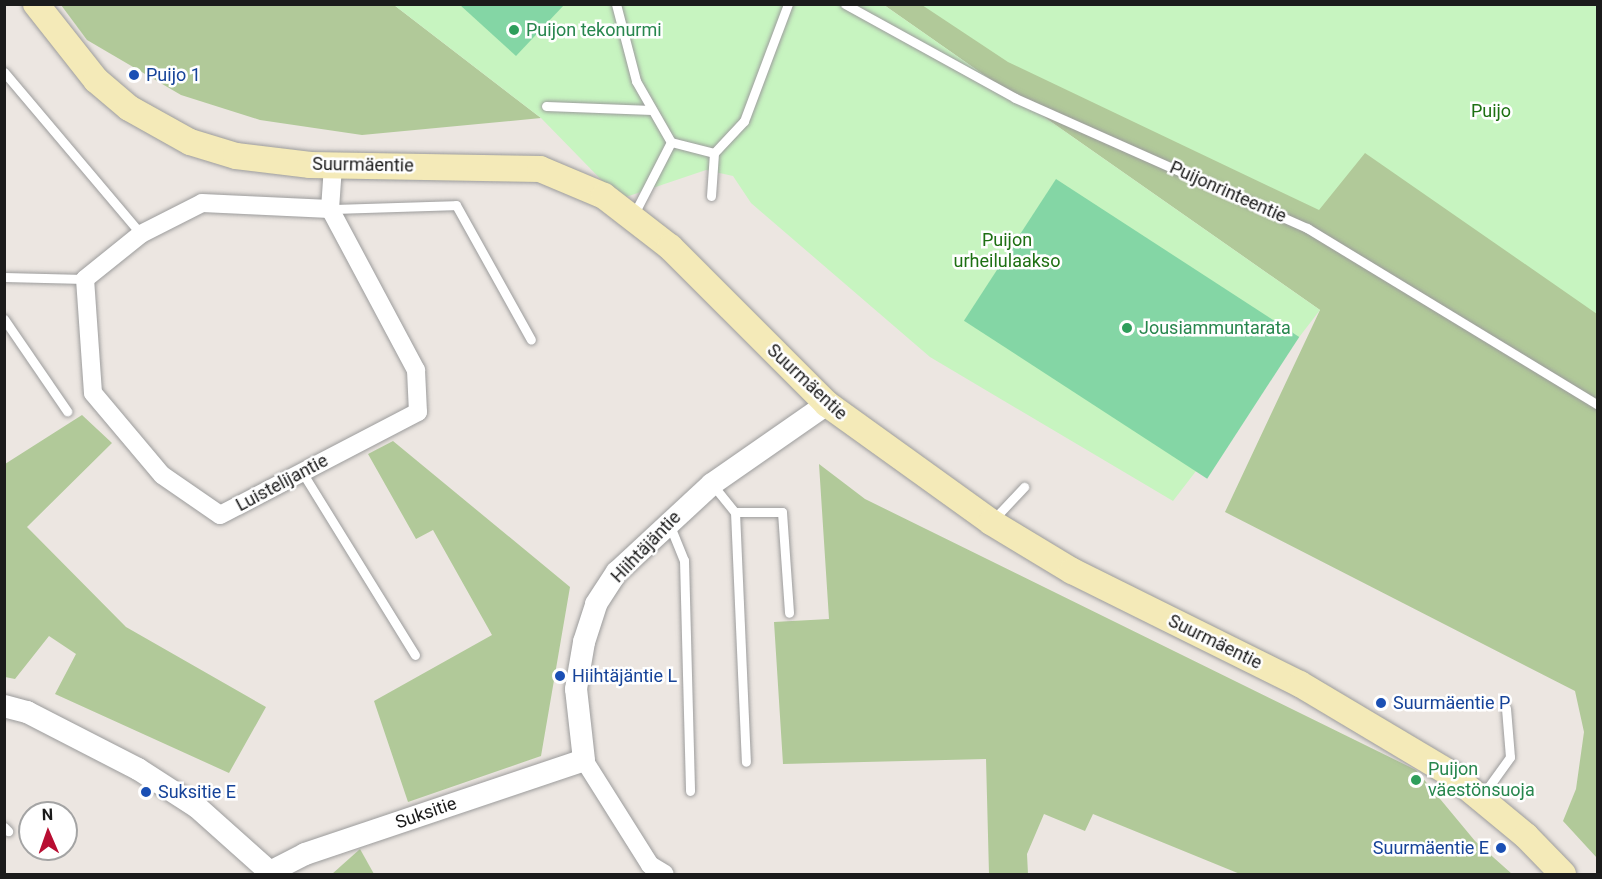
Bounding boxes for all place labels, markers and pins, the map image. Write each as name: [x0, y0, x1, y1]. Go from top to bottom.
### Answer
place label: Puijon tekonurmi: [526, 19, 662, 41]
marker: Puijon tekonurmi: [507, 23, 521, 37]
place label: Puijo 1: [146, 64, 201, 86]
marker: Puijo 1: [127, 68, 141, 82]
place label: Jousiammuntarata: [1139, 317, 1291, 339]
marker: Jousiammuntarata: [1120, 321, 1134, 335]
place label: Hiihtäjäntie L: [572, 665, 677, 687]
marker: Hiihtäjäntie L: [553, 669, 567, 683]
place label: Suurmäentie P: [1393, 692, 1510, 714]
marker: Suurmäentie P: [1374, 696, 1388, 710]
place label: Puijon väestönsuoja: [1428, 759, 1535, 802]
marker: Puijon väestönsuoja: [1409, 773, 1423, 787]
place label: Suksitie E: [158, 781, 236, 803]
marker: Suksitie E: [139, 785, 153, 799]
place label: Suurmäentie E: [1373, 837, 1489, 859]
marker: Suurmäentie E: [1494, 841, 1508, 855]

